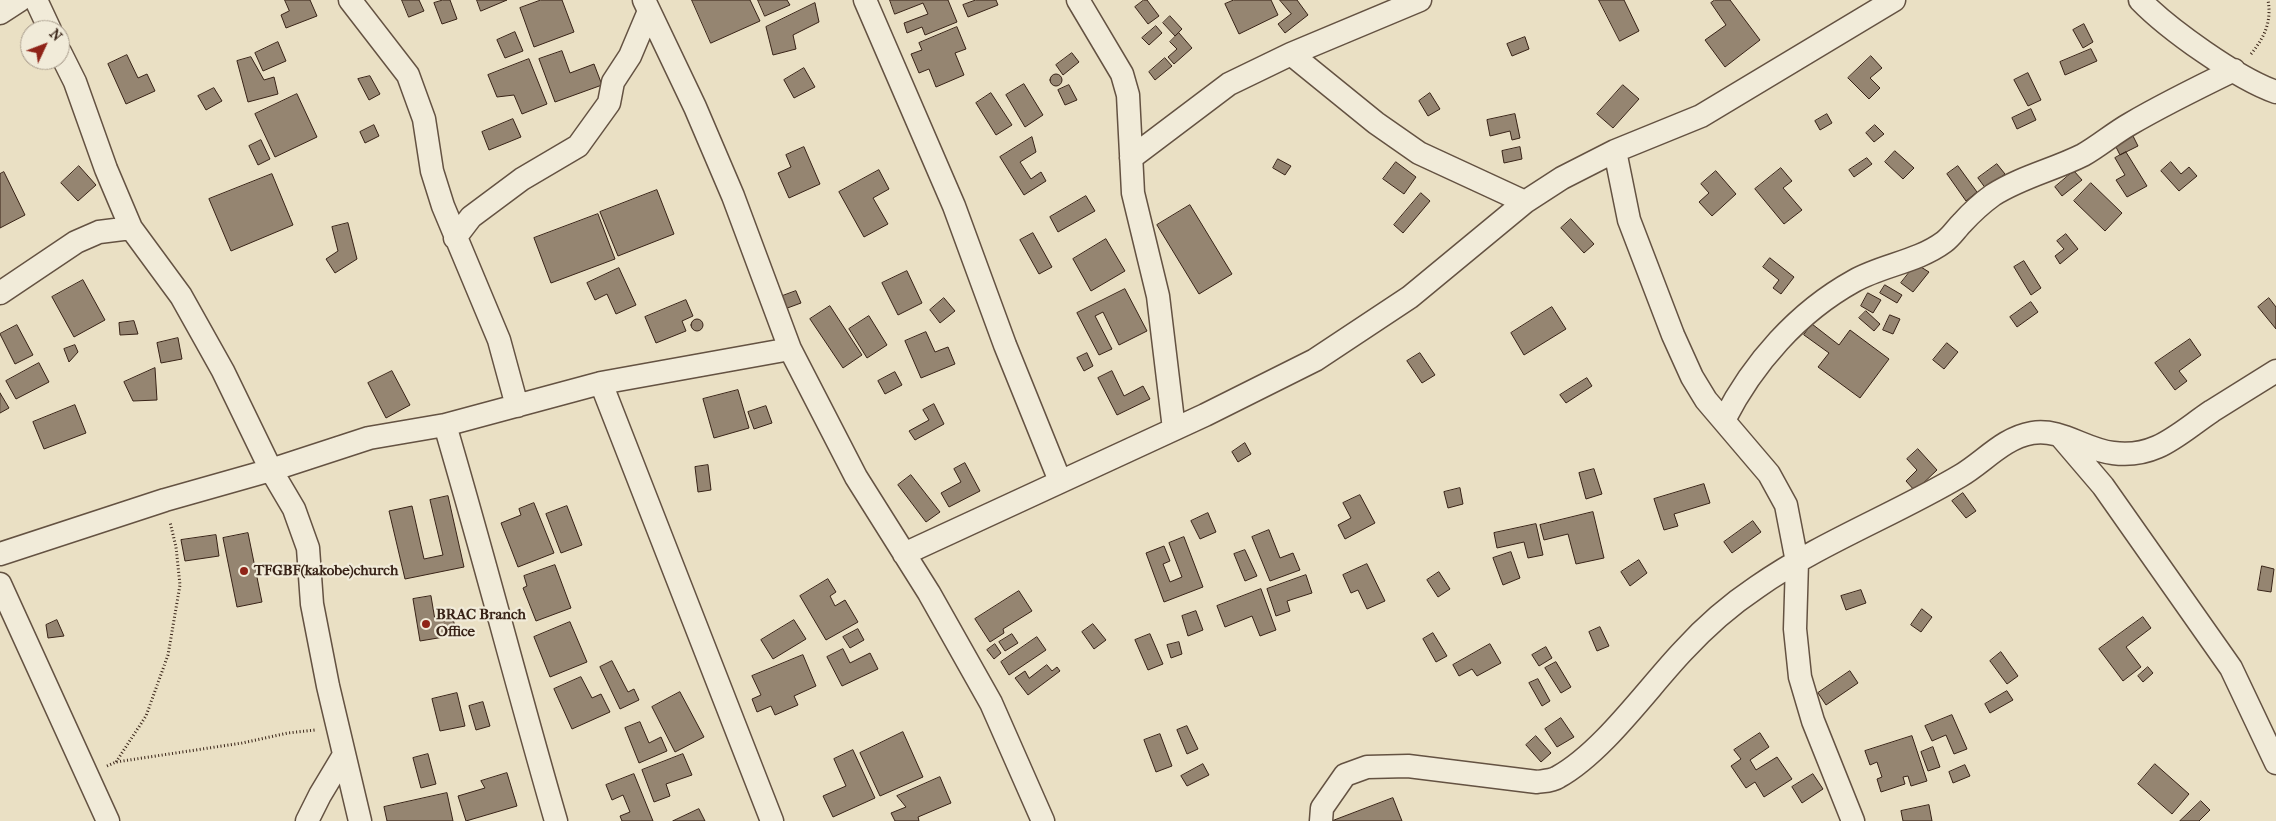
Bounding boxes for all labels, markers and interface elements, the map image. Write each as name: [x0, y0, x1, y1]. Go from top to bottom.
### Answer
north arrow: [20, 20, 70, 70]
text: N: [46, 25, 65, 45]
place label: TFGBF(kakobe)church: [254, 562, 398, 580]
marker: TFGBF(kakobe)church: [238, 565, 250, 577]
place label: BRAC Branch Office: [436, 606, 526, 641]
marker: BRAC Branch Office: [420, 618, 432, 630]

